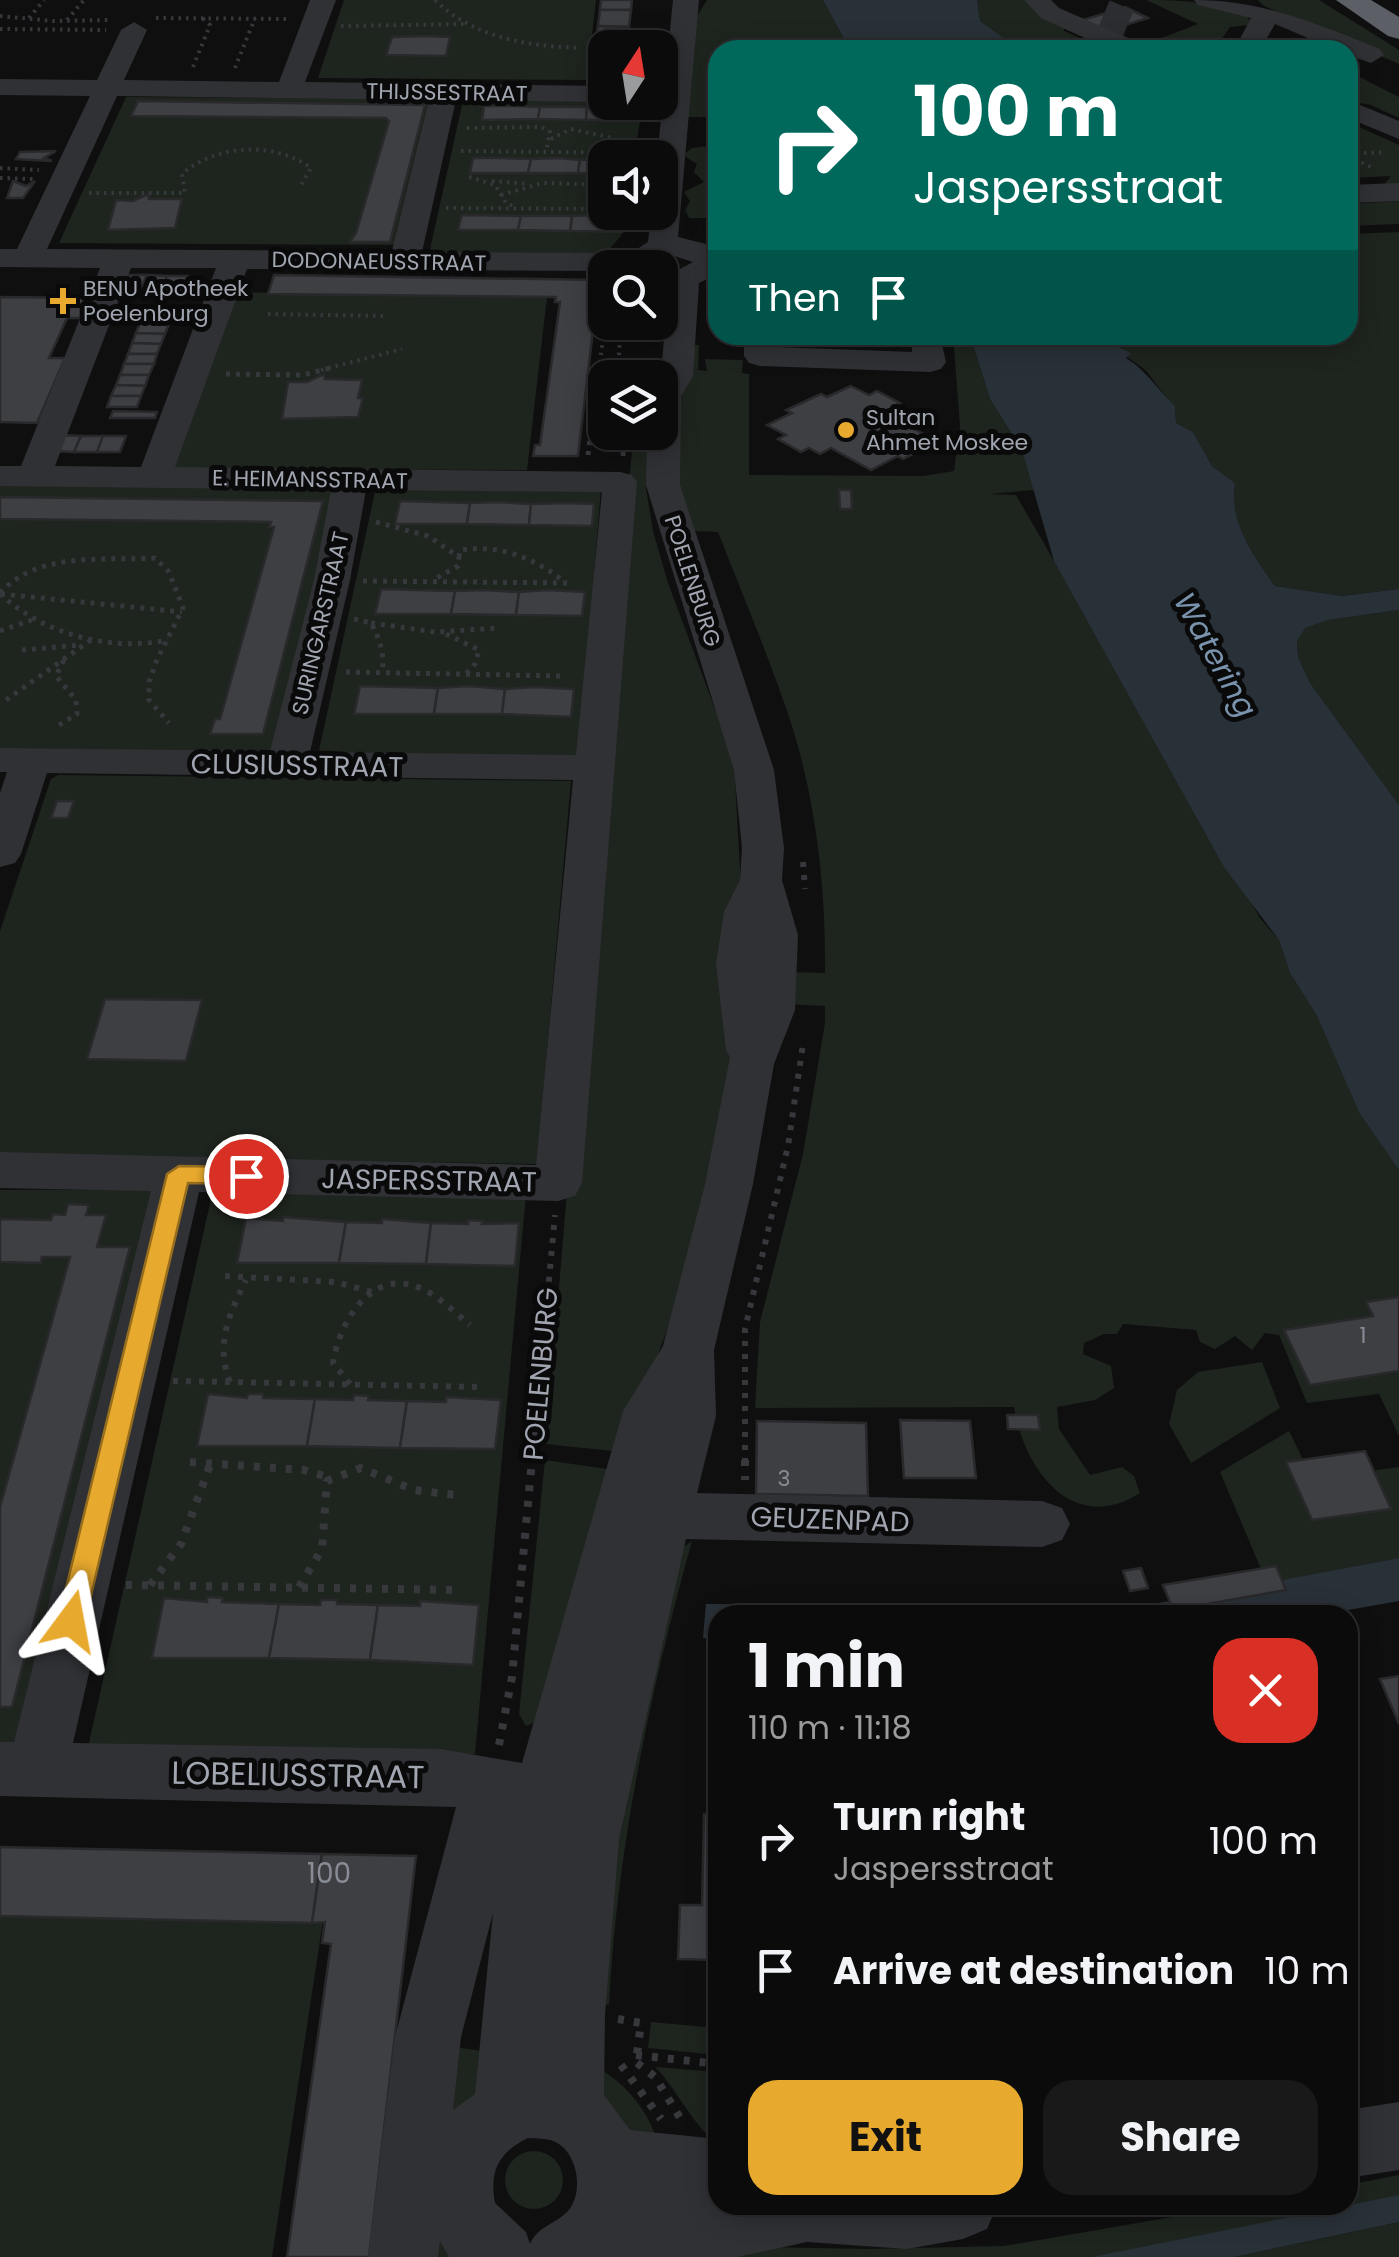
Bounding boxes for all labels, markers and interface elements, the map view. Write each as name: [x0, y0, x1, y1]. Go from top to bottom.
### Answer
north arrow: [588, 30, 678, 120]
map controls: [588, 30, 678, 450]
text: 100 m: [913, 62, 1120, 161]
street label: THIJSSESTRAAT: [366, 76, 528, 109]
icon: right: [748, 80, 878, 210]
button: sound: [588, 140, 678, 230]
text: Jaspersstraat: [913, 156, 1223, 219]
street label: DODONAEUSSTRAAT: [271, 244, 487, 279]
button: search: [588, 250, 678, 340]
icon: arrive: [861, 270, 916, 325]
text: Then: [748, 271, 841, 324]
place label: BENU Apotheek Poelenburg: [83, 273, 249, 329]
marker: BENU Apotheek Poelenburg: [52, 290, 74, 312]
button: layers: [588, 360, 678, 450]
place label: Sultan Ahmet Moskee: [866, 402, 1028, 458]
marker: Sultan Ahmet Moskee: [835, 419, 857, 441]
street label: E. HEIMANSSTRAAT: [212, 462, 408, 497]
street label: POELENBURG: [657, 511, 728, 651]
street label: SURINGARSTRAAT: [284, 528, 357, 718]
water label: Watering: [1163, 584, 1267, 725]
street label: CLUSIUSSTRAAT: [190, 744, 404, 787]
pin: [204, 1134, 289, 1219]
icon: arrive: [219, 1149, 274, 1204]
street label: JASPERSSTRAAT: [321, 1159, 537, 1202]
street label: POELENBURG: [514, 1286, 567, 1462]
house number: 1: [1359, 1320, 1367, 1351]
house number: 3: [778, 1463, 790, 1494]
street label: GEUZENPAD: [750, 1497, 910, 1542]
position arrow: [19, 1569, 123, 1673]
text: 1 min: [748, 1624, 905, 1708]
button: close: [1213, 1638, 1318, 1743]
text: 110 m · 11:18: [748, 1705, 912, 1750]
street label: LOBELIUSSTRAAT: [171, 1750, 425, 1799]
text: Turn right: [833, 1790, 1025, 1843]
icon: right: [748, 1813, 803, 1868]
text: 100 m: [1209, 1814, 1318, 1867]
text: Jaspersstraat: [833, 1846, 1054, 1891]
house number: 100: [307, 1854, 351, 1893]
icon: arrive: [748, 1943, 803, 1998]
text: Arrive at destination: [833, 1944, 1234, 1997]
text: 10 m: [1264, 1944, 1350, 1997]
button: Exit: [748, 2080, 1023, 2195]
button: Share: [1043, 2080, 1318, 2195]

